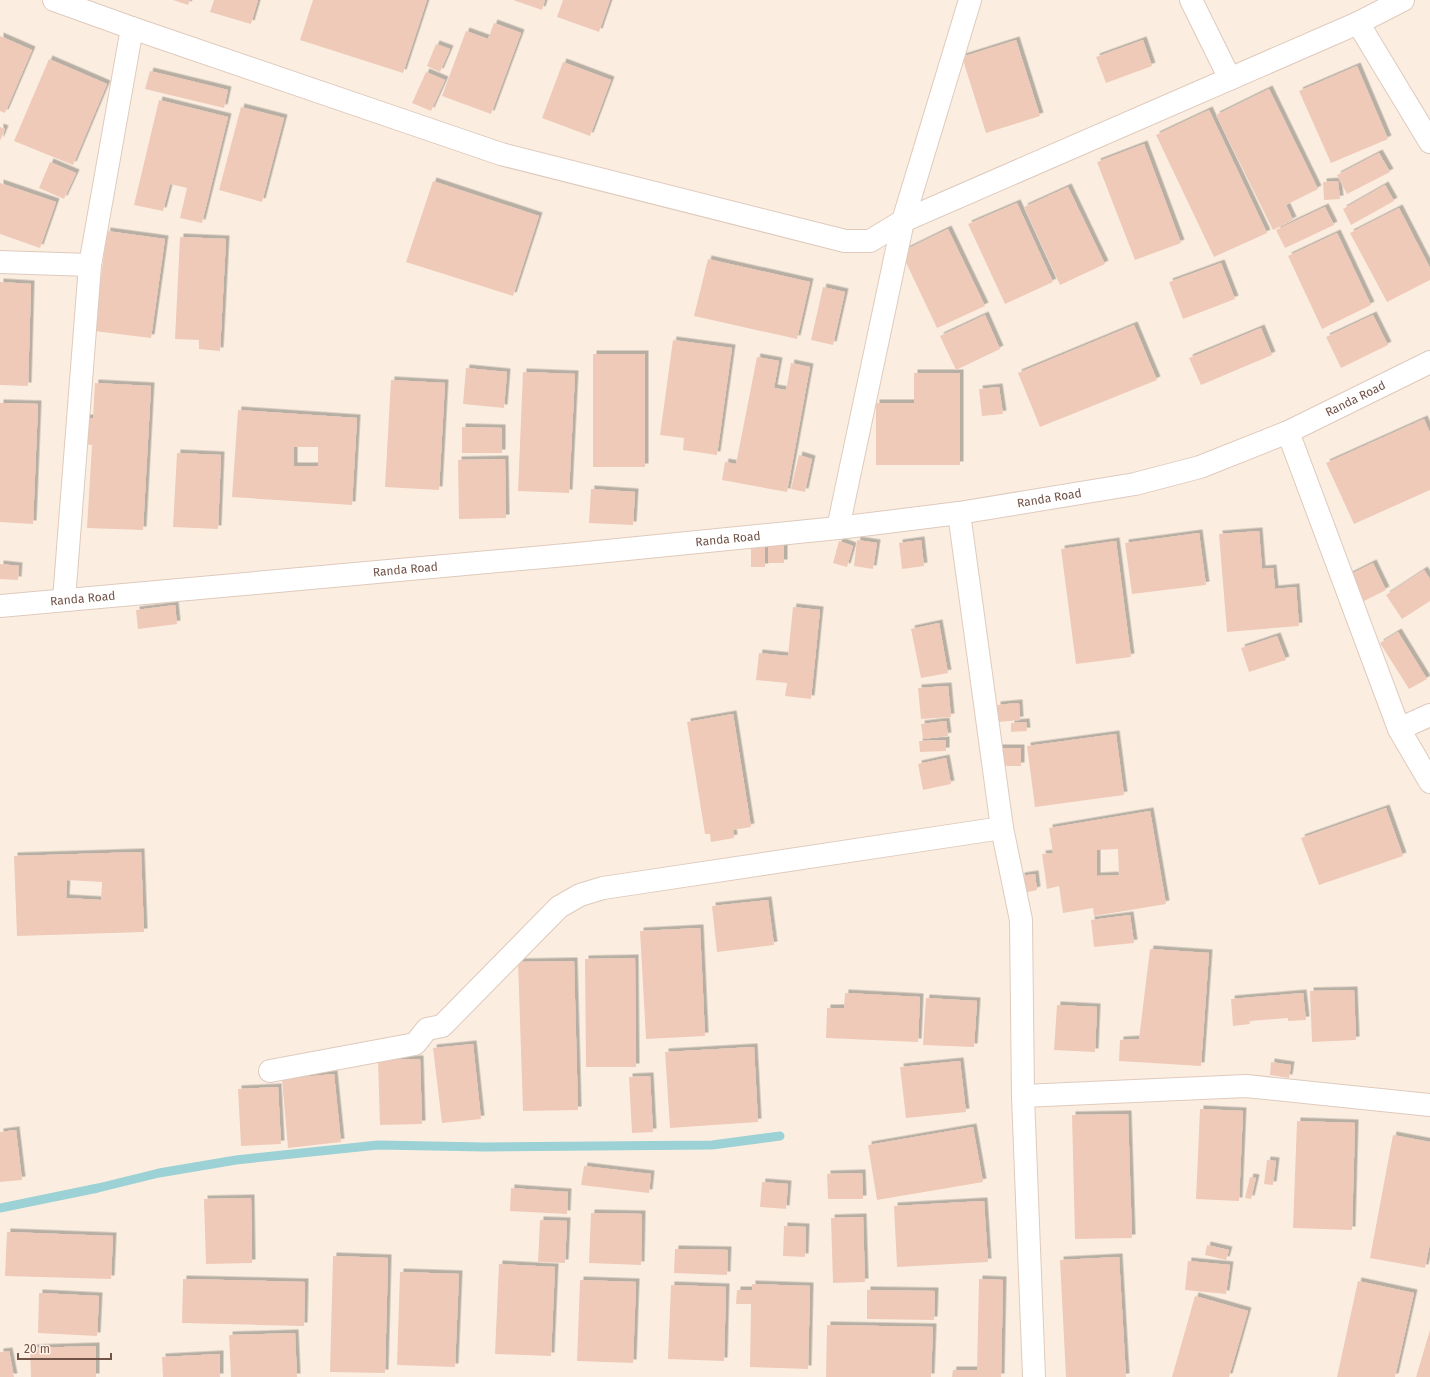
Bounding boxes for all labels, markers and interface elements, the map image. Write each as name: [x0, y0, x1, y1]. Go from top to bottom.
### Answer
street label: Randa Road: [1323, 378, 1388, 419]
street label: Randa Road: [1016, 486, 1083, 510]
street label: Randa Road: [695, 529, 761, 549]
street label: Randa Road: [372, 560, 439, 579]
street label: Randa Road: [50, 589, 116, 608]
scale bar: [18, 1335, 111, 1361]
text: 20 m: [24, 1342, 50, 1356]

